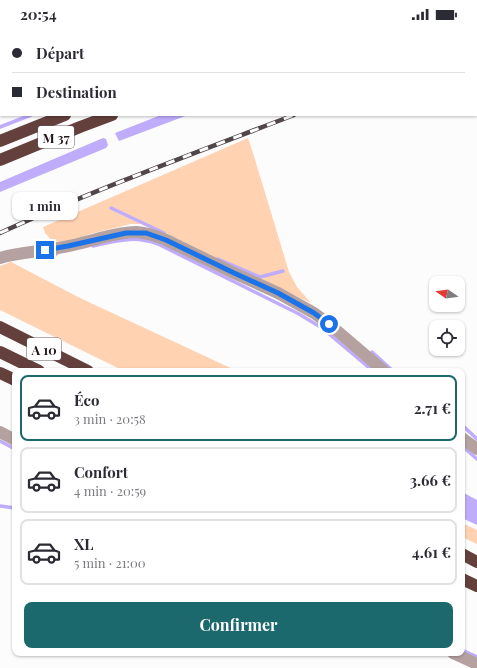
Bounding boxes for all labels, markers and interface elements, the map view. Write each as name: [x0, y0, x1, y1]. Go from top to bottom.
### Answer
text: 20:54: [20, 4, 57, 24]
text: Départ: [36, 43, 84, 63]
text: Destination: [36, 82, 117, 102]
road number: M 37: [38, 126, 74, 148]
callout: 1 min: [12, 192, 78, 220]
text: 1 min: [29, 197, 61, 214]
route end: [36, 241, 54, 259]
north arrow: [429, 276, 465, 312]
map controls: [429, 276, 465, 356]
route start: [320, 315, 338, 333]
button: locate: [429, 320, 465, 356]
road number: A 10: [27, 338, 61, 360]
icon: car: [26, 390, 62, 426]
text: Éco: [74, 390, 99, 410]
text: 2.71 €: [414, 398, 451, 418]
text: 3 min · 20:58: [74, 410, 146, 427]
icon: car: [26, 462, 62, 498]
text: Confort: [74, 462, 128, 482]
text: 3.66 €: [410, 470, 451, 490]
text: 4 min · 20:59: [74, 482, 146, 499]
icon: car: [26, 534, 62, 570]
text: XL: [74, 534, 94, 554]
text: 4.61 €: [412, 542, 451, 562]
text: 5 min · 21:00: [74, 554, 146, 571]
button: Confirmer: [24, 602, 453, 648]

